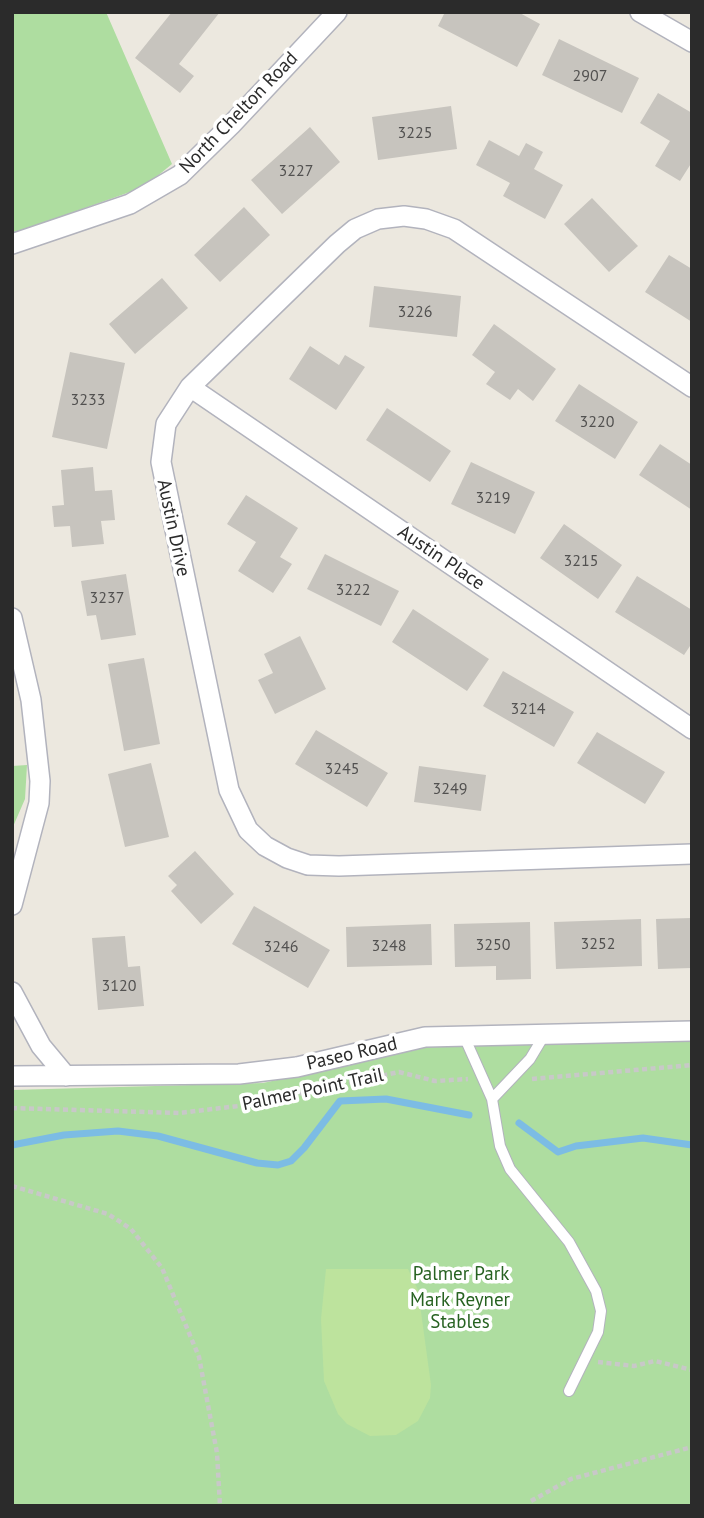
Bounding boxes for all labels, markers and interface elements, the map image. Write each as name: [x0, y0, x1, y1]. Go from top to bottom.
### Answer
street label: North Chelton Road: [175, 47, 303, 179]
house number: 2907: [573, 66, 607, 86]
house number: 3225: [398, 123, 432, 143]
house number: 3227: [279, 161, 313, 181]
house number: 3226: [398, 302, 432, 322]
house number: 3233: [71, 390, 105, 410]
house number: 3220: [580, 412, 614, 432]
street label: Austin Drive: [152, 477, 194, 579]
house number: 3219: [476, 488, 510, 508]
street label: Austin Place: [393, 521, 489, 595]
house number: 3215: [564, 551, 598, 571]
house number: 3222: [336, 580, 370, 600]
house number: 3237: [90, 588, 124, 608]
house number: 3214: [511, 699, 545, 719]
house number: 3245: [325, 759, 359, 779]
house number: 3249: [433, 779, 467, 799]
house number: 3252: [581, 934, 615, 954]
house number: 3250: [476, 935, 510, 955]
house number: 3248: [372, 936, 406, 956]
house number: 3246: [264, 937, 298, 957]
house number: 3120: [102, 976, 136, 996]
street label: Paseo Road: [304, 1033, 400, 1075]
street label: Palmer Point Trail: [240, 1064, 386, 1116]
park label: Palmer Park: [413, 1264, 509, 1286]
park label: Mark Reyner Stables: [410, 1290, 510, 1334]

